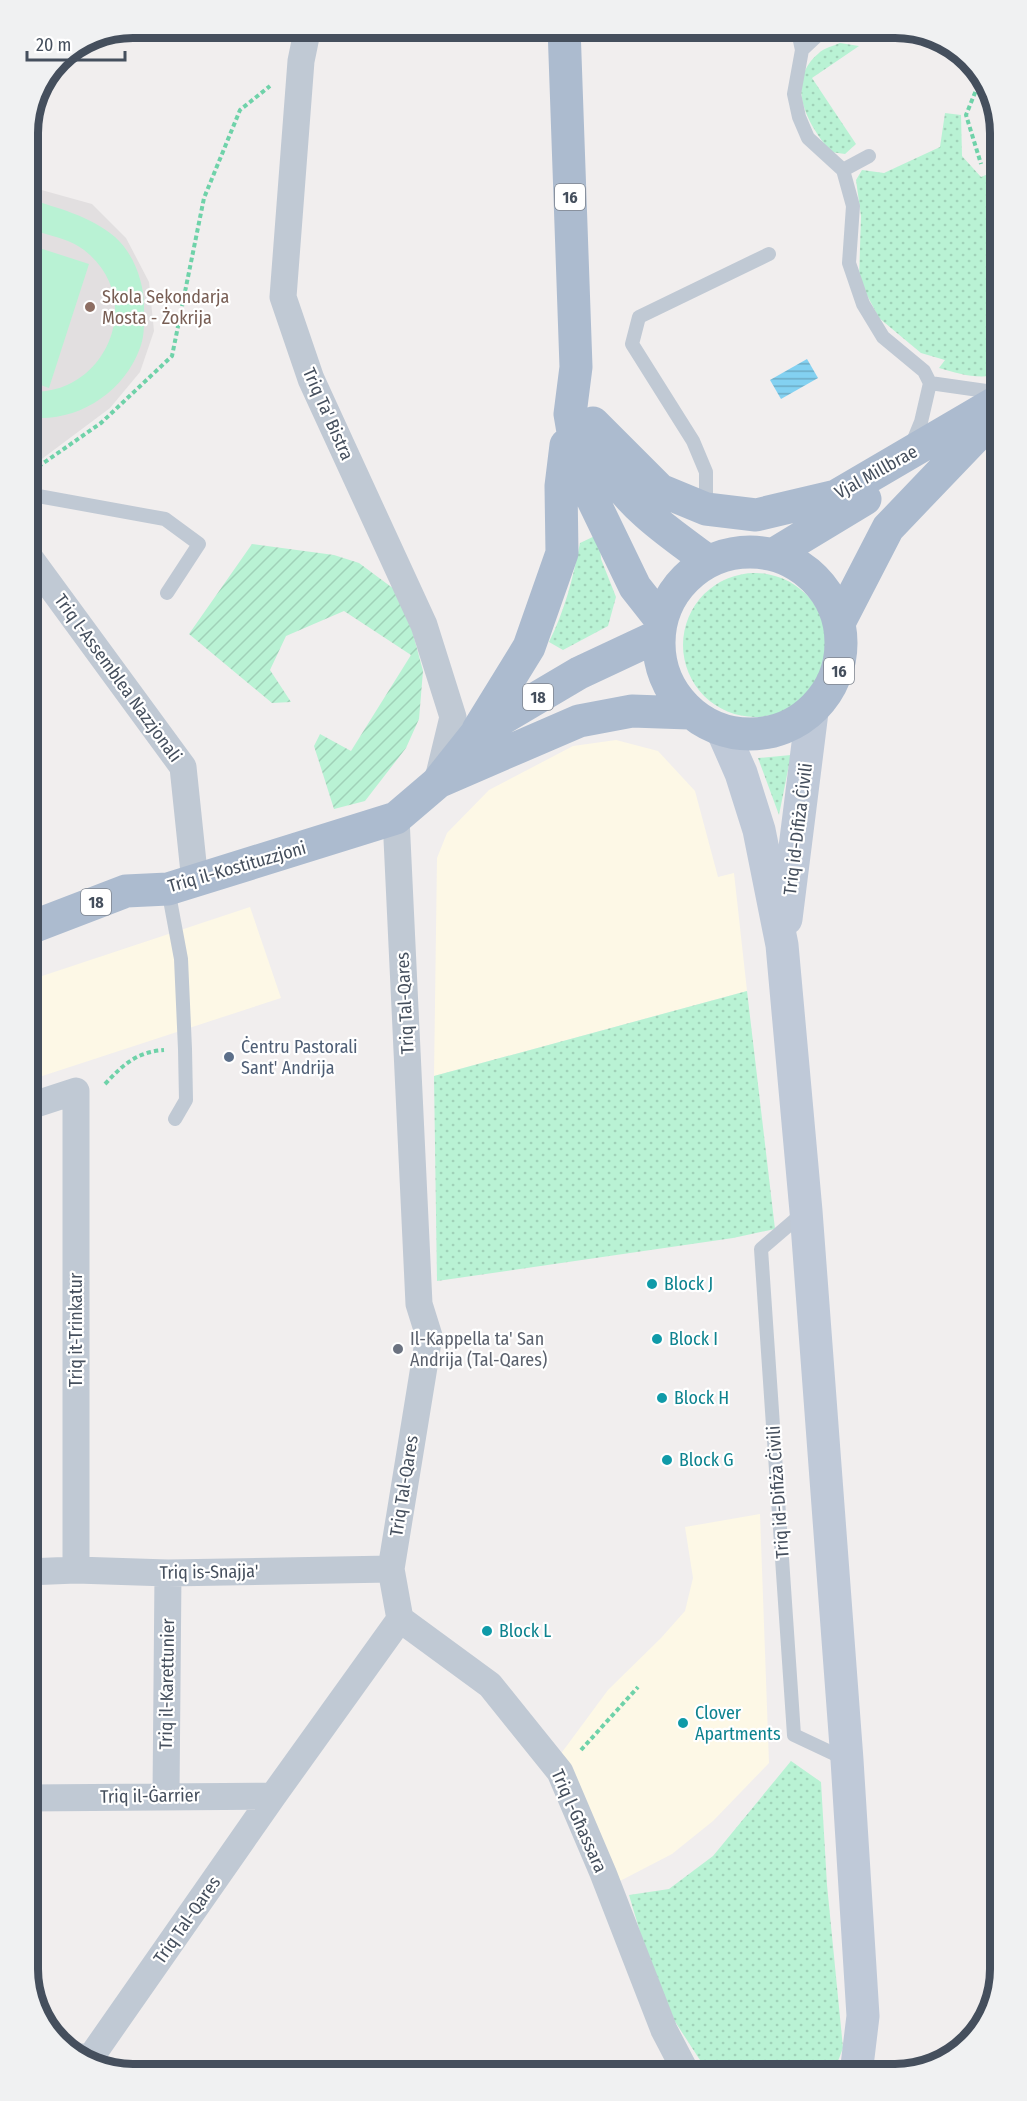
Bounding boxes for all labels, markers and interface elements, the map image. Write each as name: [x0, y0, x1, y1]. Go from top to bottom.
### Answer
scale bar: [27, 24, 124, 62]
text: 20 m: [36, 34, 71, 56]
road number: 16: [555, 184, 585, 210]
place label: Skola Sekondarja Mosta - Żokrija: [102, 286, 229, 329]
marker: Skola Sekondarja Mosta - Żokrija: [83, 300, 97, 314]
street label: Triq Ta' Bistra: [298, 364, 358, 464]
street label: Vjal Millbrae: [831, 440, 921, 504]
street label: Triq l-Assemblea Nazzjonali: [50, 590, 186, 766]
road number: 16: [824, 658, 854, 684]
road number: 18: [523, 684, 553, 710]
street label: Triq id-Difiża Ċivili: [779, 762, 817, 896]
street label: Triq il-Kostituzzjoni: [165, 837, 309, 897]
road number: 18: [81, 889, 111, 915]
street label: Triq Tal-Qares: [391, 951, 419, 1055]
place label: Ċentru Pastorali Sant' Andrija: [241, 1036, 358, 1079]
marker: Ċentru Pastorali Sant' Andrija: [222, 1050, 236, 1064]
street label: Triq it-Trinkatur: [65, 1272, 87, 1387]
place label: Block J: [664, 1273, 713, 1295]
marker: Block J: [645, 1277, 659, 1291]
place label: Il-Kappella ta' San Andrija (Tal-Qares): [410, 1328, 547, 1371]
place label: Block I: [669, 1328, 718, 1350]
marker: Block I: [650, 1332, 664, 1346]
marker: Il-Kappella ta' San Andrija (Tal-Qares): [391, 1342, 405, 1356]
place label: Block H: [674, 1387, 729, 1409]
marker: Block H: [655, 1391, 669, 1405]
street label: Triq id-Difiża Ċivili: [762, 1425, 794, 1559]
street label: Triq Tal-Qares: [385, 1434, 423, 1538]
place label: Block G: [679, 1449, 734, 1471]
marker: Block G: [660, 1453, 674, 1467]
street label: Triq is-Snajja': [159, 1560, 259, 1584]
street label: Triq il-Karettunier: [155, 1617, 179, 1750]
place label: Block L: [499, 1620, 551, 1642]
marker: Block L: [480, 1624, 494, 1638]
place label: Clover Apartments: [695, 1702, 781, 1745]
marker: Clover Apartments: [676, 1716, 690, 1730]
street label: Triq l-Għassara: [546, 1766, 612, 1876]
street label: Triq il-Ġarrier: [100, 1784, 201, 1808]
street label: Triq Tal-Qares: [149, 1872, 225, 1968]

